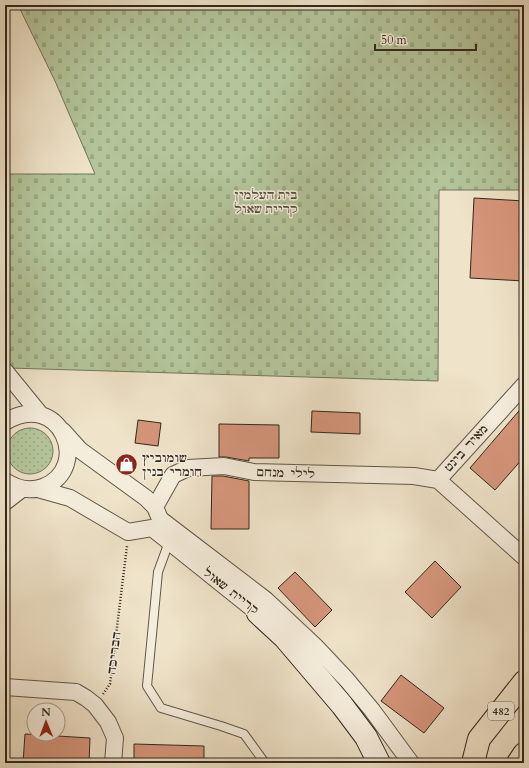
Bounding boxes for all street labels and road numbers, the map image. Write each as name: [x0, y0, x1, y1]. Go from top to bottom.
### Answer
street label: מאיר בינט: [441, 421, 491, 475]
street label: לילי מנחם: [257, 464, 315, 482]
street label: קריית שאול: [200, 564, 262, 618]
street label: הבריכה: [103, 630, 125, 675]
road number: 482: [488, 702, 514, 720]

